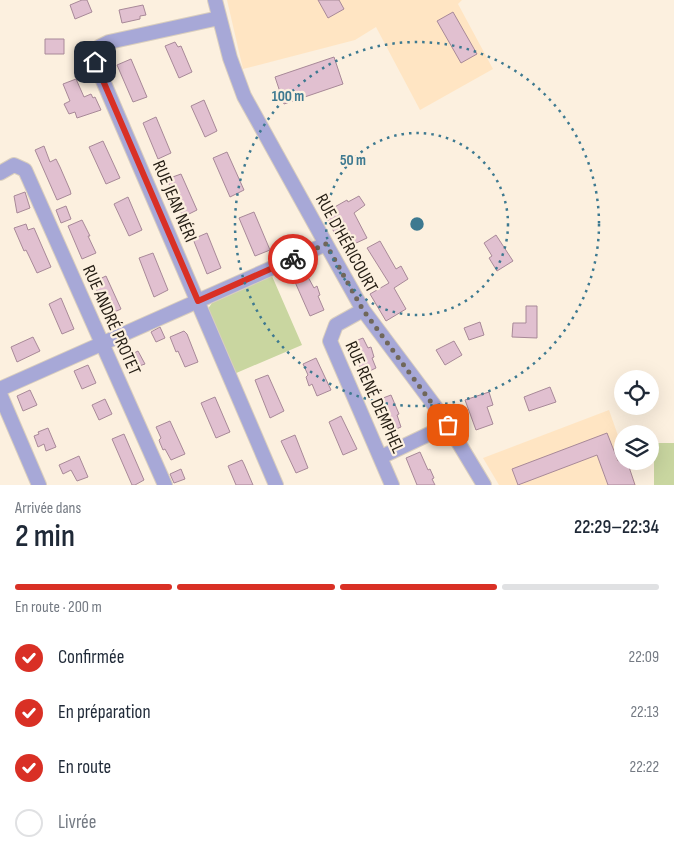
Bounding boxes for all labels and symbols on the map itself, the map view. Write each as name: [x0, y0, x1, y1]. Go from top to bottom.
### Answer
pin: [74, 41, 116, 83]
text: 100 m: [272, 87, 304, 106]
text: 50 m: [340, 151, 366, 170]
street label: RUE JEAN NÉRI: [148, 157, 201, 245]
street label: RUE D'HÉRICOURT: [311, 190, 382, 296]
centre of rings: [408, 215, 426, 233]
courier: [268, 234, 318, 284]
street label: RUE ANDRÉ PROTET: [78, 262, 145, 378]
street label: RUE RENÉ DEMPHEL: [340, 338, 409, 457]
pin: [427, 404, 469, 446]

